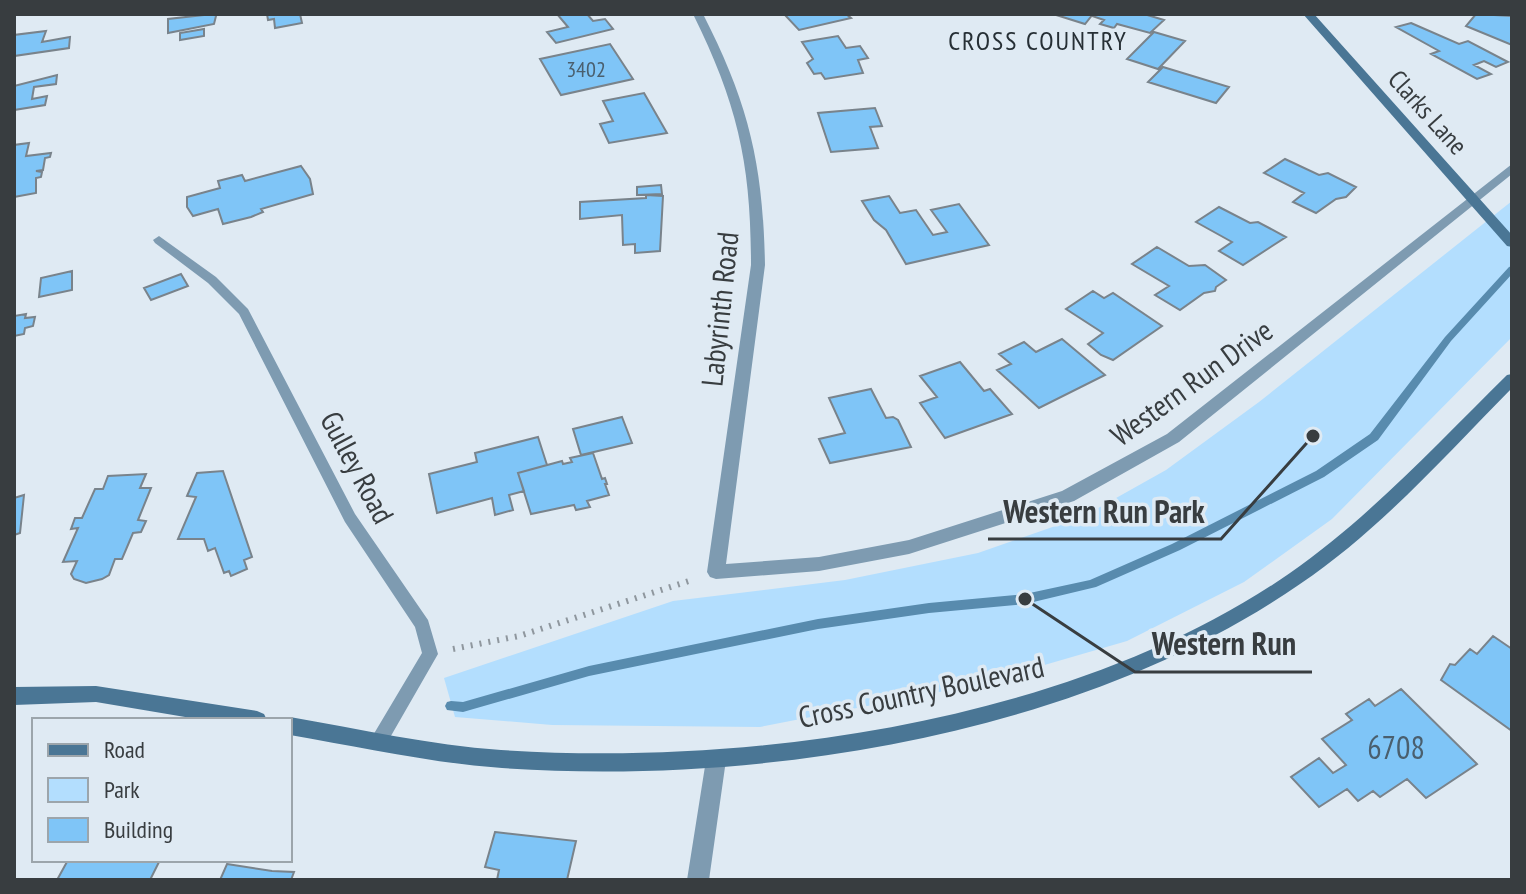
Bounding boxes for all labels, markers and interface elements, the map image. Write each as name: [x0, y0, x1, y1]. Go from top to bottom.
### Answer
district label: CROSS COUNTRY: [948, 24, 1128, 57]
house number: 3402: [566, 55, 606, 83]
street label: Clarks Lane: [1381, 63, 1475, 161]
street label: Labyrinth Road: [692, 230, 746, 388]
street label: Western Run Drive: [1102, 310, 1280, 454]
street label: Gulley Road: [312, 404, 404, 530]
callout: Western Run Park: [988, 483, 1221, 539]
text: Western Run Park: [1002, 490, 1205, 532]
callout: Western Run: [1135, 616, 1312, 672]
text: Western Run: [1151, 622, 1296, 664]
street label: Cross Country Boulevard: [795, 646, 1047, 736]
legend: [32, 718, 292, 862]
house number: 6708: [1367, 726, 1425, 768]
text: Road: [104, 734, 145, 765]
text: Park: [104, 774, 140, 805]
text: Building: [104, 814, 173, 845]

